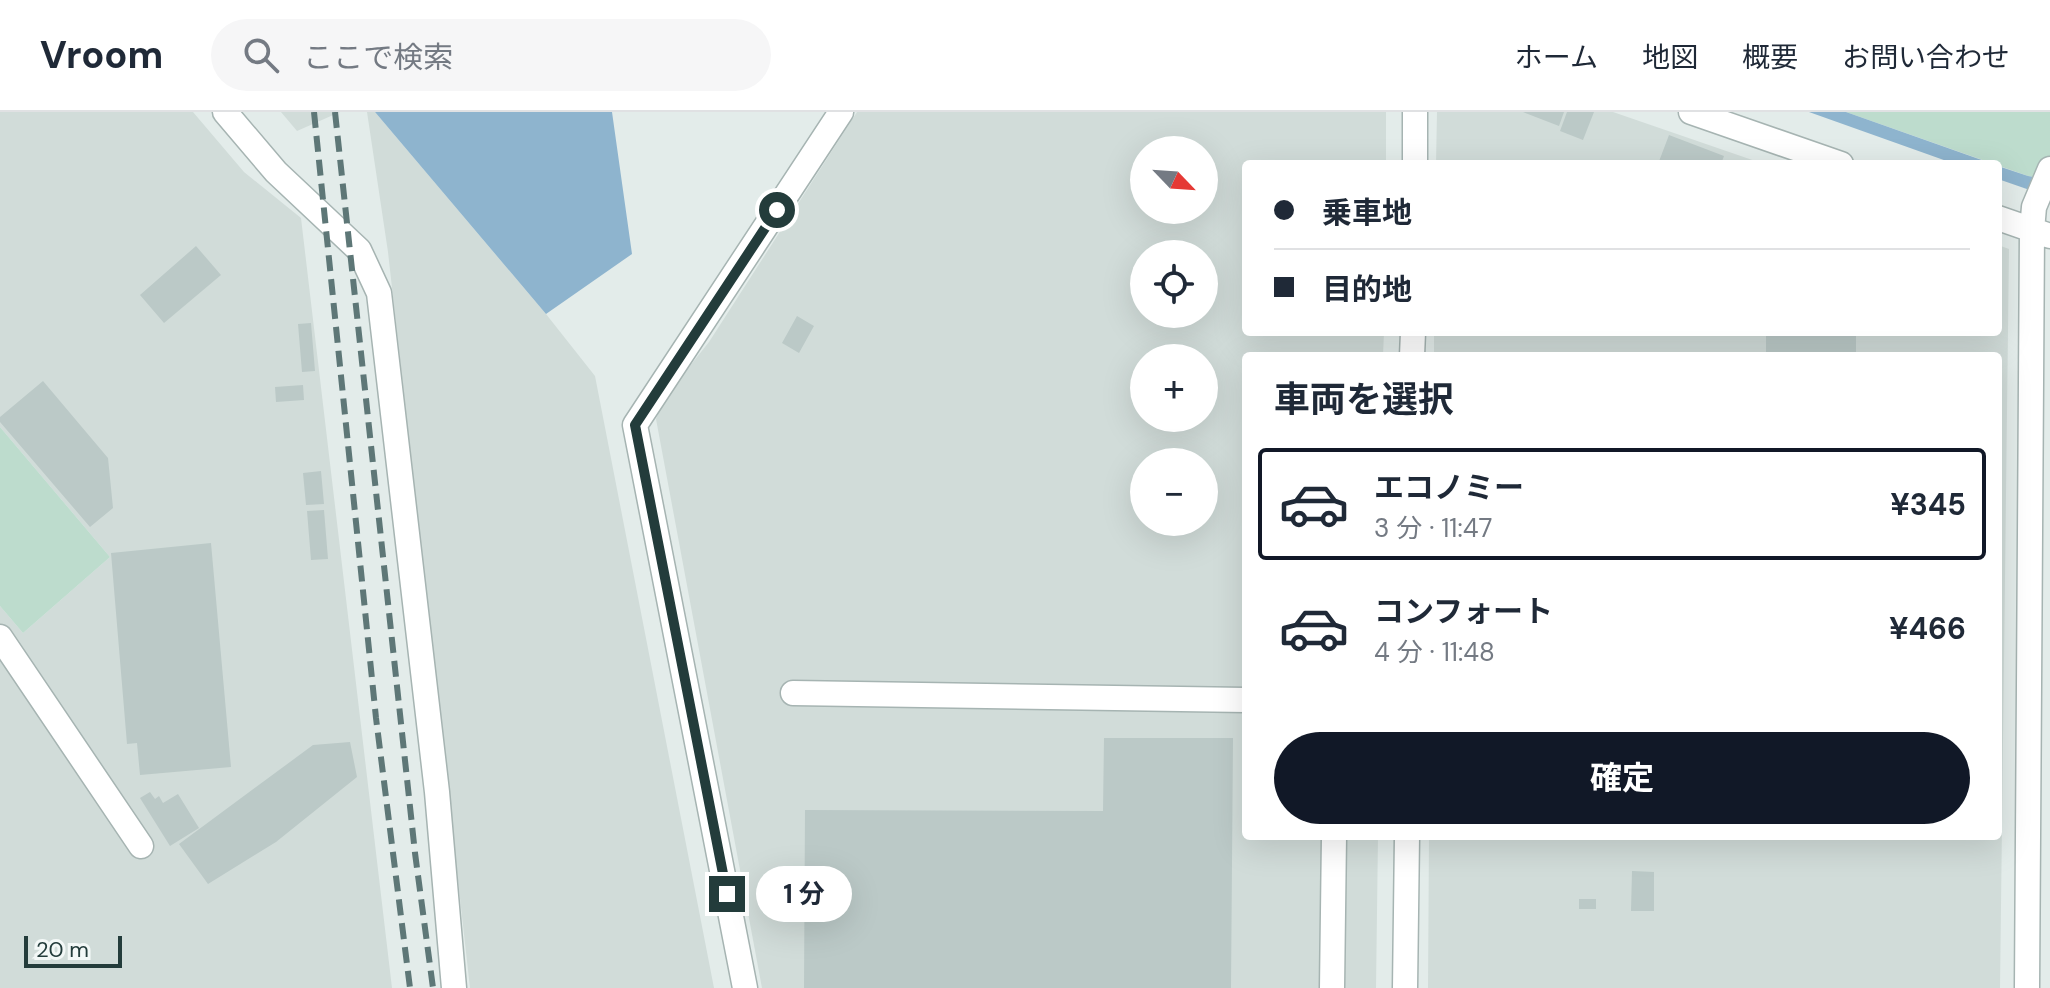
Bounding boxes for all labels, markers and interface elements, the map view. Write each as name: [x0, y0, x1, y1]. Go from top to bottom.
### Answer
search box: [211, 19, 771, 91]
text: Vroom: [40, 30, 163, 80]
icon: search: [239, 33, 283, 77]
text: ここで検索: [303, 38, 453, 77]
text: ホーム: [1515, 39, 1598, 76]
text: 地図: [1642, 39, 1698, 76]
text: 概要: [1742, 39, 1798, 76]
text: お問い合わせ: [1842, 39, 2010, 76]
north arrow: [1130, 136, 1218, 224]
map controls: [1130, 136, 1218, 536]
route start: [759, 192, 795, 228]
text: 乗車地: [1322, 193, 1412, 232]
button: locate: [1130, 240, 1218, 328]
text: 目的地: [1322, 270, 1412, 309]
button: +: [1130, 344, 1218, 432]
text: 車両を選択: [1274, 376, 1454, 423]
button: −: [1130, 448, 1218, 536]
icon: car: [1278, 468, 1350, 540]
text: エコノミー: [1374, 468, 1524, 507]
text: ¥345: [1890, 485, 1966, 524]
text: 3 分 · 11:47: [1374, 511, 1492, 545]
icon: car: [1278, 592, 1350, 664]
text: コンフォート: [1374, 592, 1553, 631]
text: ¥466: [1889, 609, 1966, 648]
text: 4 分 · 11:48: [1374, 635, 1495, 669]
button: 確定: [1274, 732, 1970, 824]
callout: 1 分: [755, 866, 851, 922]
route end: [709, 876, 745, 912]
text: 1 分: [783, 877, 825, 911]
scale bar: [24, 932, 122, 968]
text: 20 m: [36, 935, 89, 964]

